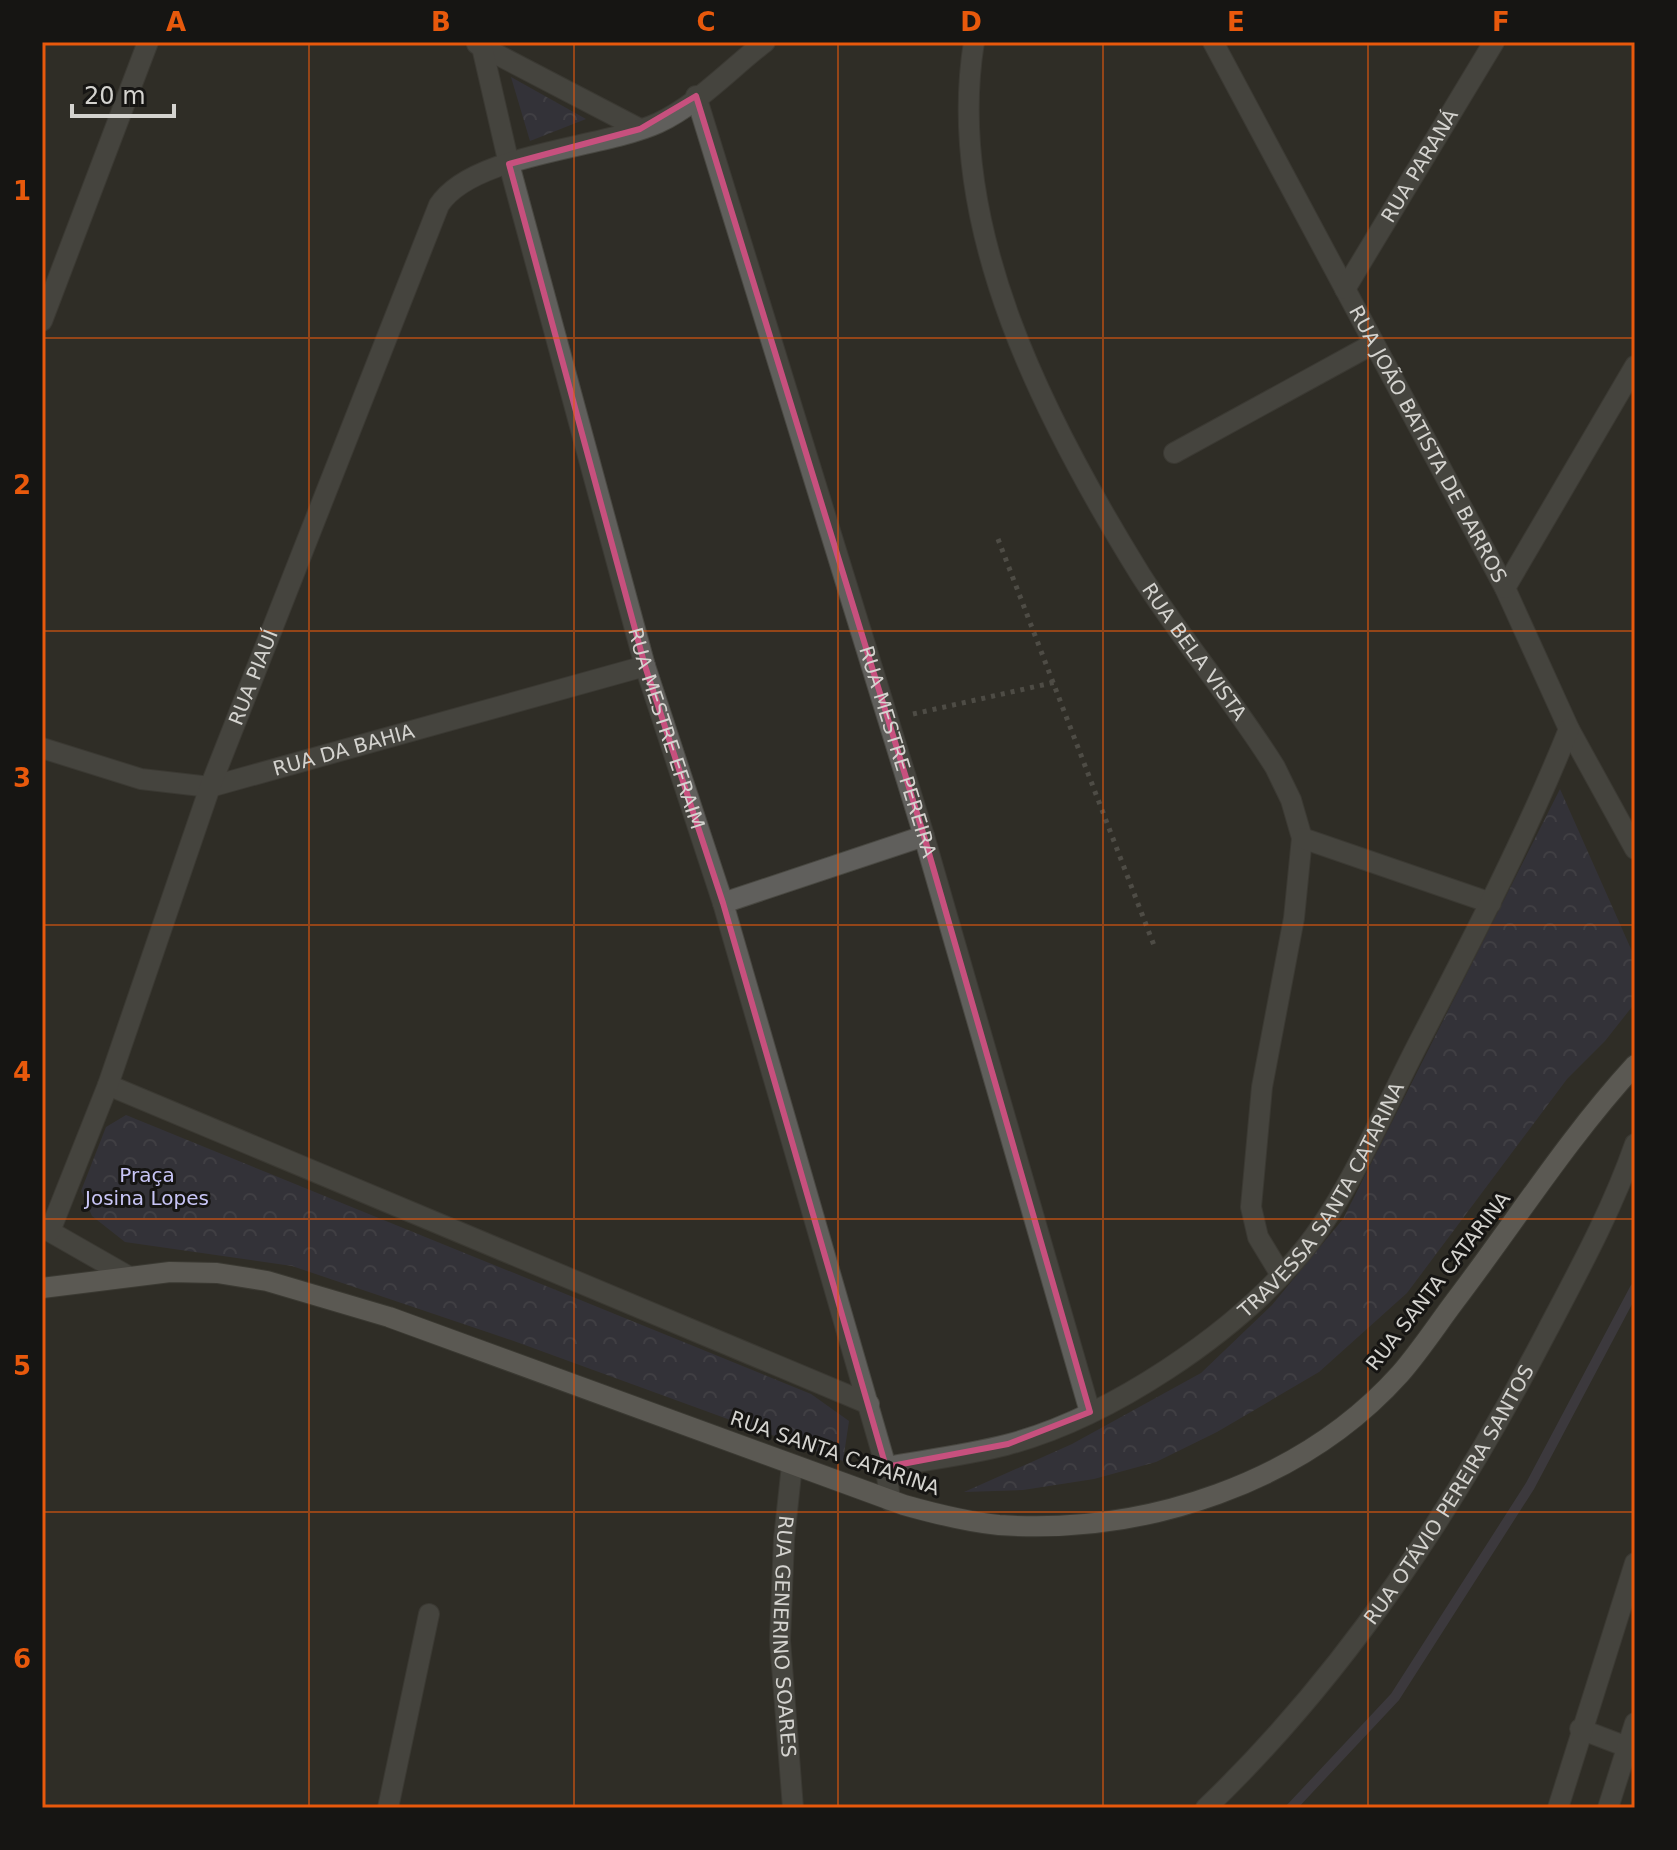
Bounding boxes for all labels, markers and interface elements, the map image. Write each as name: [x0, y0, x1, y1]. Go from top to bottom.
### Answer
text: A: [166, 7, 186, 37]
text: B: [431, 7, 451, 37]
text: C: [696, 7, 716, 37]
text: D: [960, 7, 982, 37]
text: E: [1227, 7, 1245, 37]
text: F: [1492, 7, 1510, 37]
scale bar: [72, 68, 174, 118]
text: 20 m: [84, 82, 146, 110]
street label: RUA PARANÁ: [1376, 104, 1463, 227]
text: 1: [13, 176, 31, 206]
street label: RUA JOÃO BATISTA DE BARROS: [1344, 301, 1512, 587]
text: 2: [13, 470, 31, 500]
street label: RUA BELA VISTA: [1137, 578, 1252, 725]
street label: RUA MESTRE EFRAIM: [623, 625, 710, 832]
street label: RUA PIAUÍ: [224, 626, 283, 729]
street label: RUA MESTRE PEREIRA: [854, 643, 942, 861]
street label: RUA DA BAHIA: [270, 719, 417, 781]
text: 3: [13, 763, 31, 793]
text: 4: [13, 1057, 31, 1087]
street label: TRAVESSA SANTA CATARINA: [1232, 1078, 1409, 1323]
park label: Praça Josina Lopes: [83, 1163, 209, 1210]
street label: RUA SANTA CATARINA: [1361, 1187, 1515, 1375]
text: 5: [13, 1351, 31, 1381]
street label: RUA OTÁVIO PEREIRA SANTOS: [1359, 1361, 1539, 1629]
street label: RUA SANTA CATARINA: [727, 1406, 943, 1500]
street label: RUA GENERINO SOARES: [768, 1514, 801, 1758]
text: 6: [13, 1644, 31, 1674]

